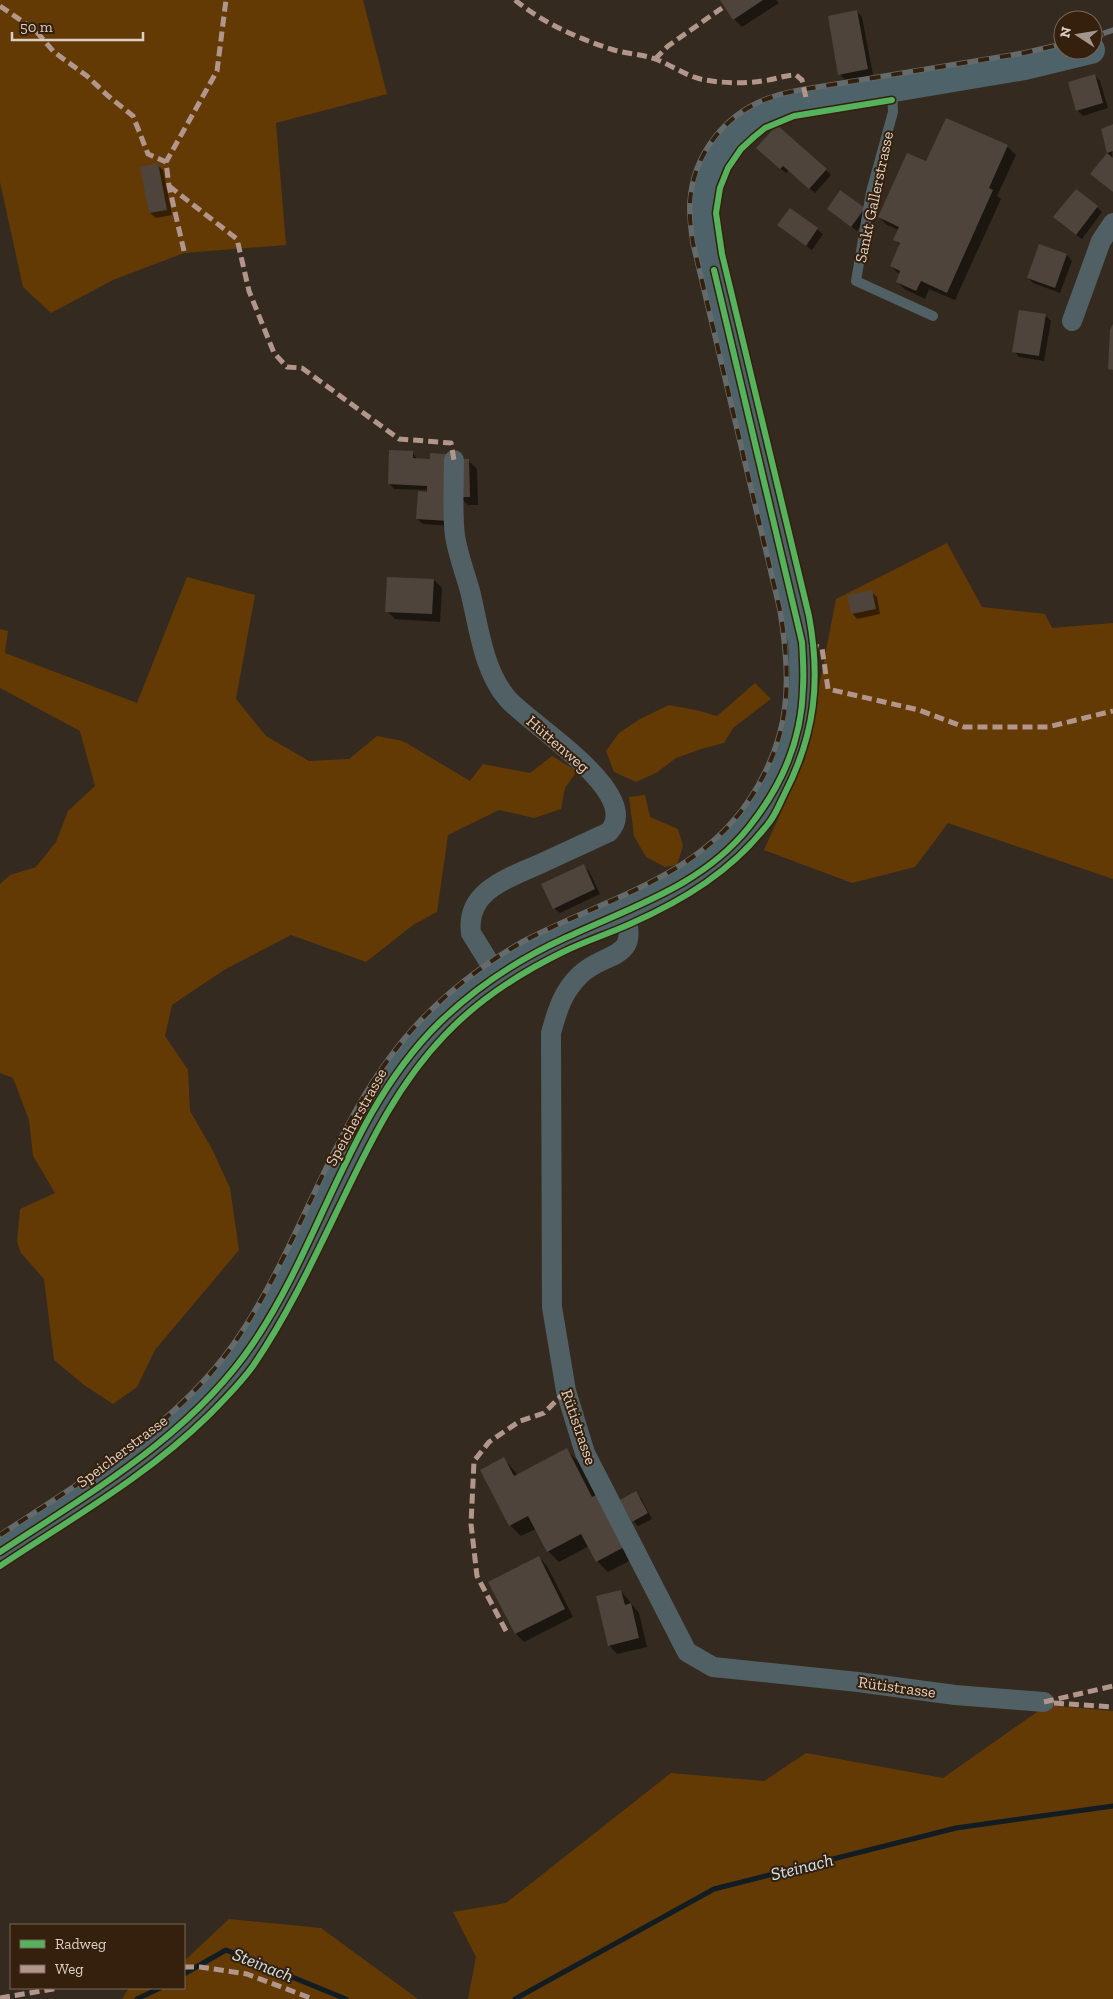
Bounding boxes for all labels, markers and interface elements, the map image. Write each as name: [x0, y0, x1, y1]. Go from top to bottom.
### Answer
scale bar: [12, 10, 144, 42]
north arrow: [1053, 10, 1103, 60]
text: 50 m: [20, 18, 53, 36]
text: N: [1056, 25, 1075, 39]
street label: Sankt Gallerstrasse: [851, 130, 897, 264]
street label: Hüttenweg: [523, 711, 594, 777]
street label: Speicherstrasse: [321, 1065, 391, 1169]
street label: Rütistrasse: [557, 1387, 601, 1467]
street label: Speicherstrasse: [73, 1411, 171, 1491]
street label: Rütistrasse: [857, 1672, 937, 1702]
water label: Steinach: [769, 1849, 835, 1885]
legend: [10, 1924, 185, 1989]
text: Radweg: [55, 1935, 106, 1953]
water label: Steinach: [229, 1943, 297, 1987]
text: Weg: [55, 1960, 84, 1978]

